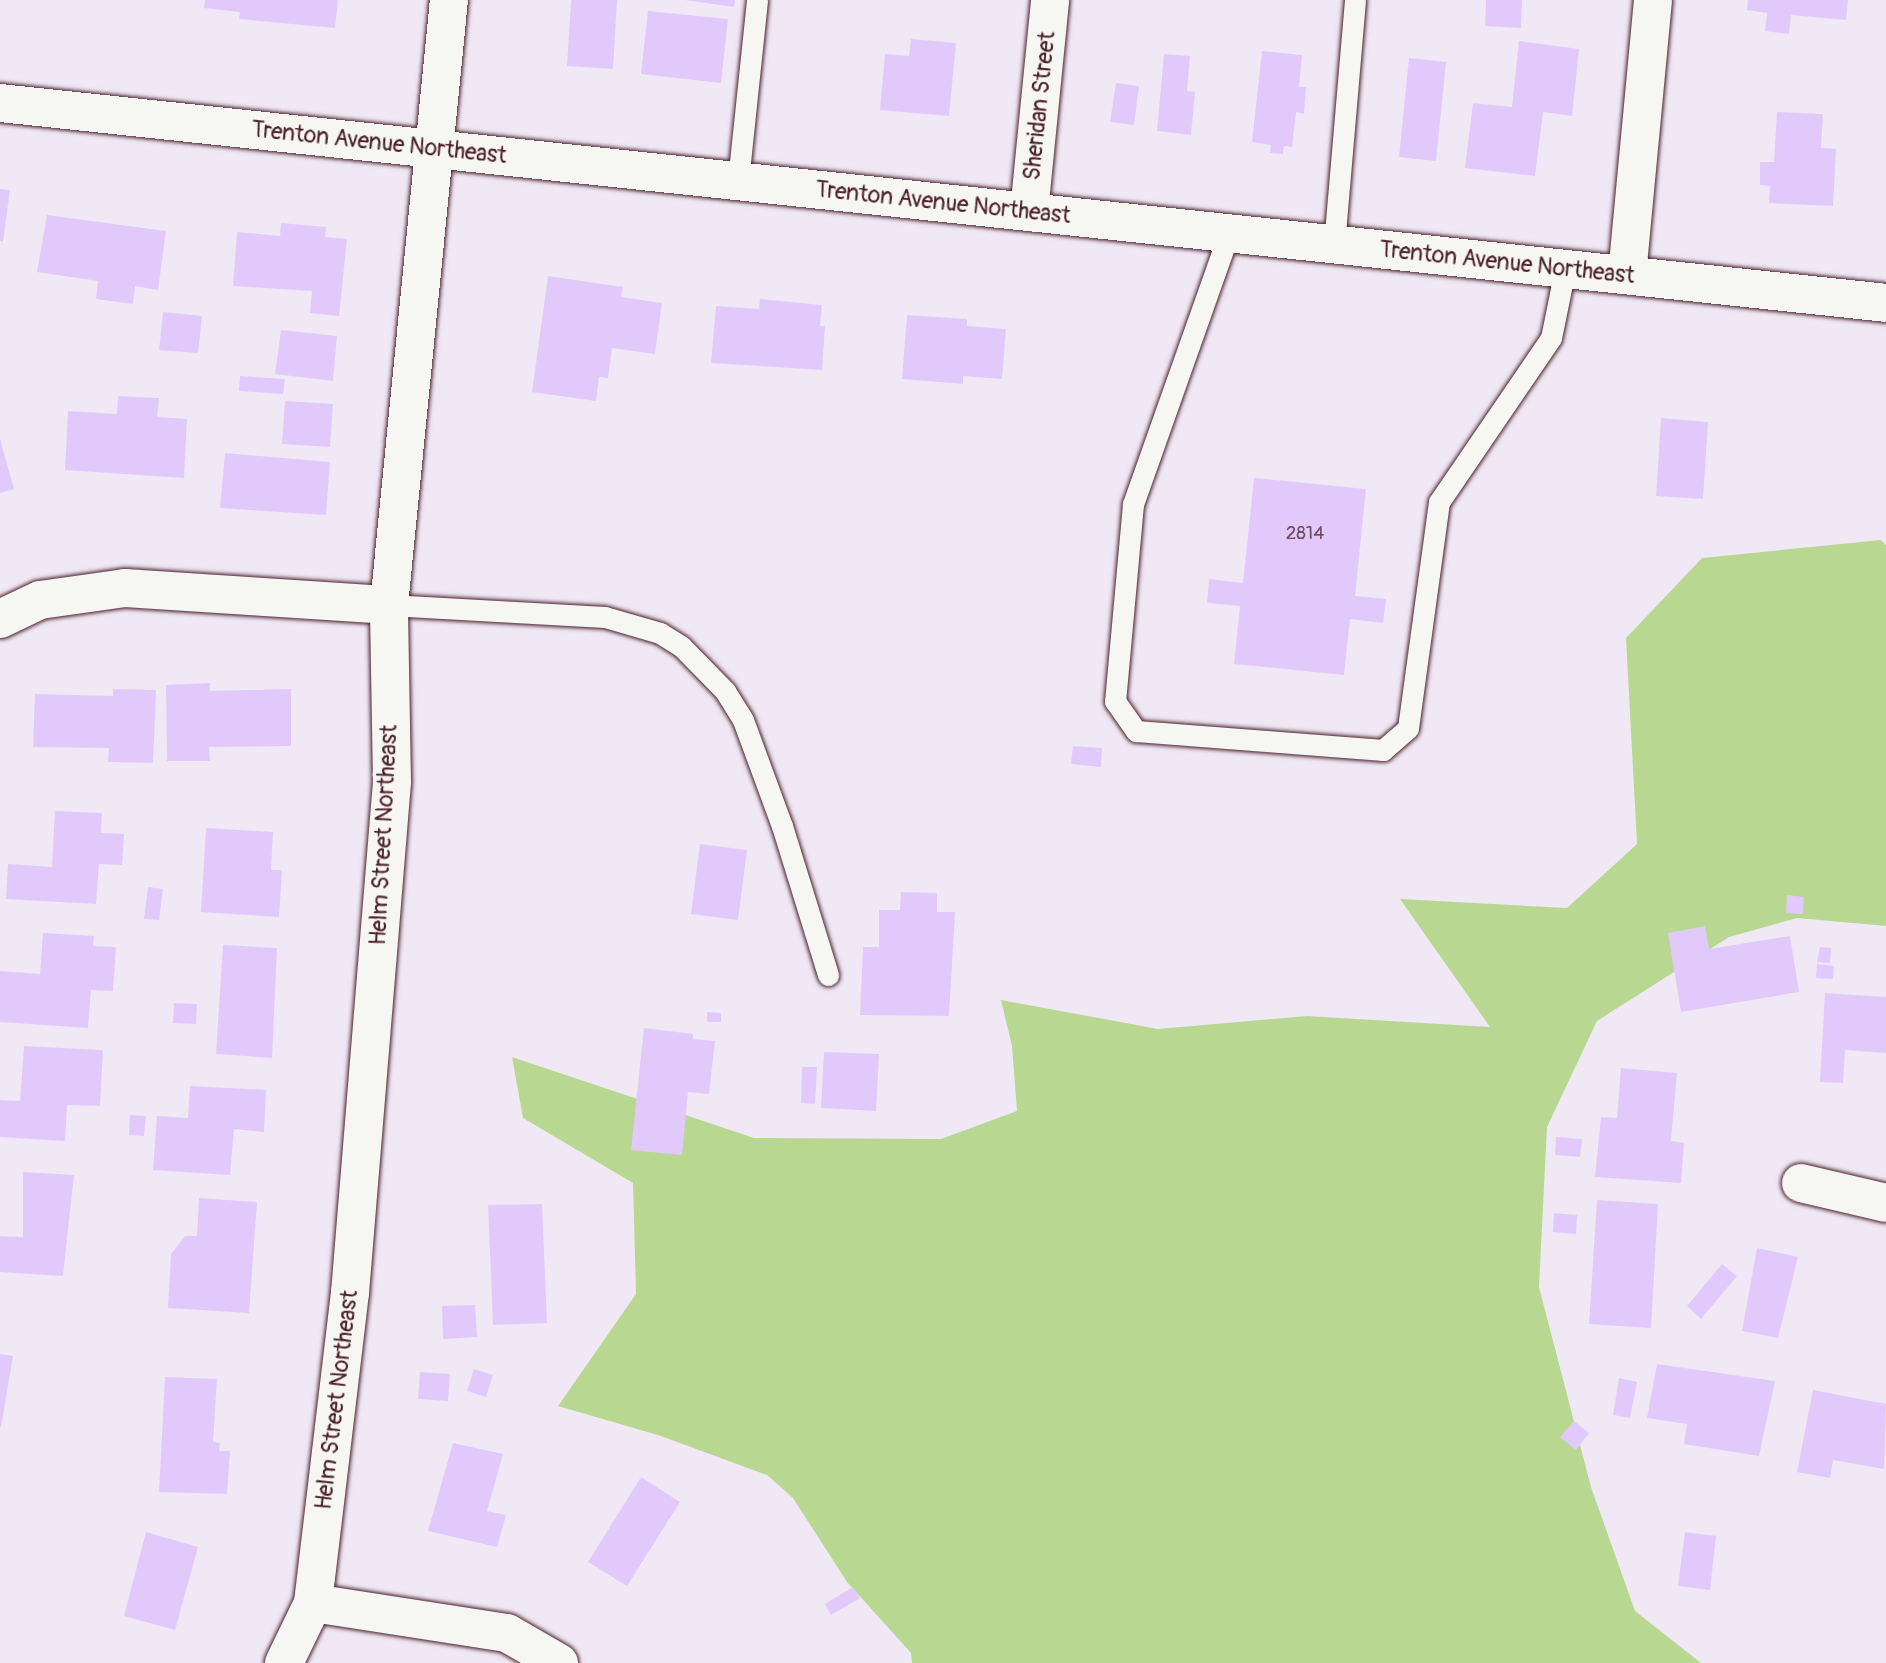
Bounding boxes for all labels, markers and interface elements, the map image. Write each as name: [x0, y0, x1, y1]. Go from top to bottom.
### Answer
street label: Sheridan Street: [1018, 30, 1062, 182]
street label: Trenton Avenue Northeast: [250, 116, 508, 170]
street label: Trenton Avenue Northeast: [814, 176, 1072, 230]
street label: Trenton Avenue Northeast: [1378, 236, 1636, 290]
house number: 2814: [1286, 523, 1324, 545]
street label: Helm Street Northeast: [364, 724, 404, 946]
street label: Helm Street Northeast: [310, 1289, 364, 1511]

